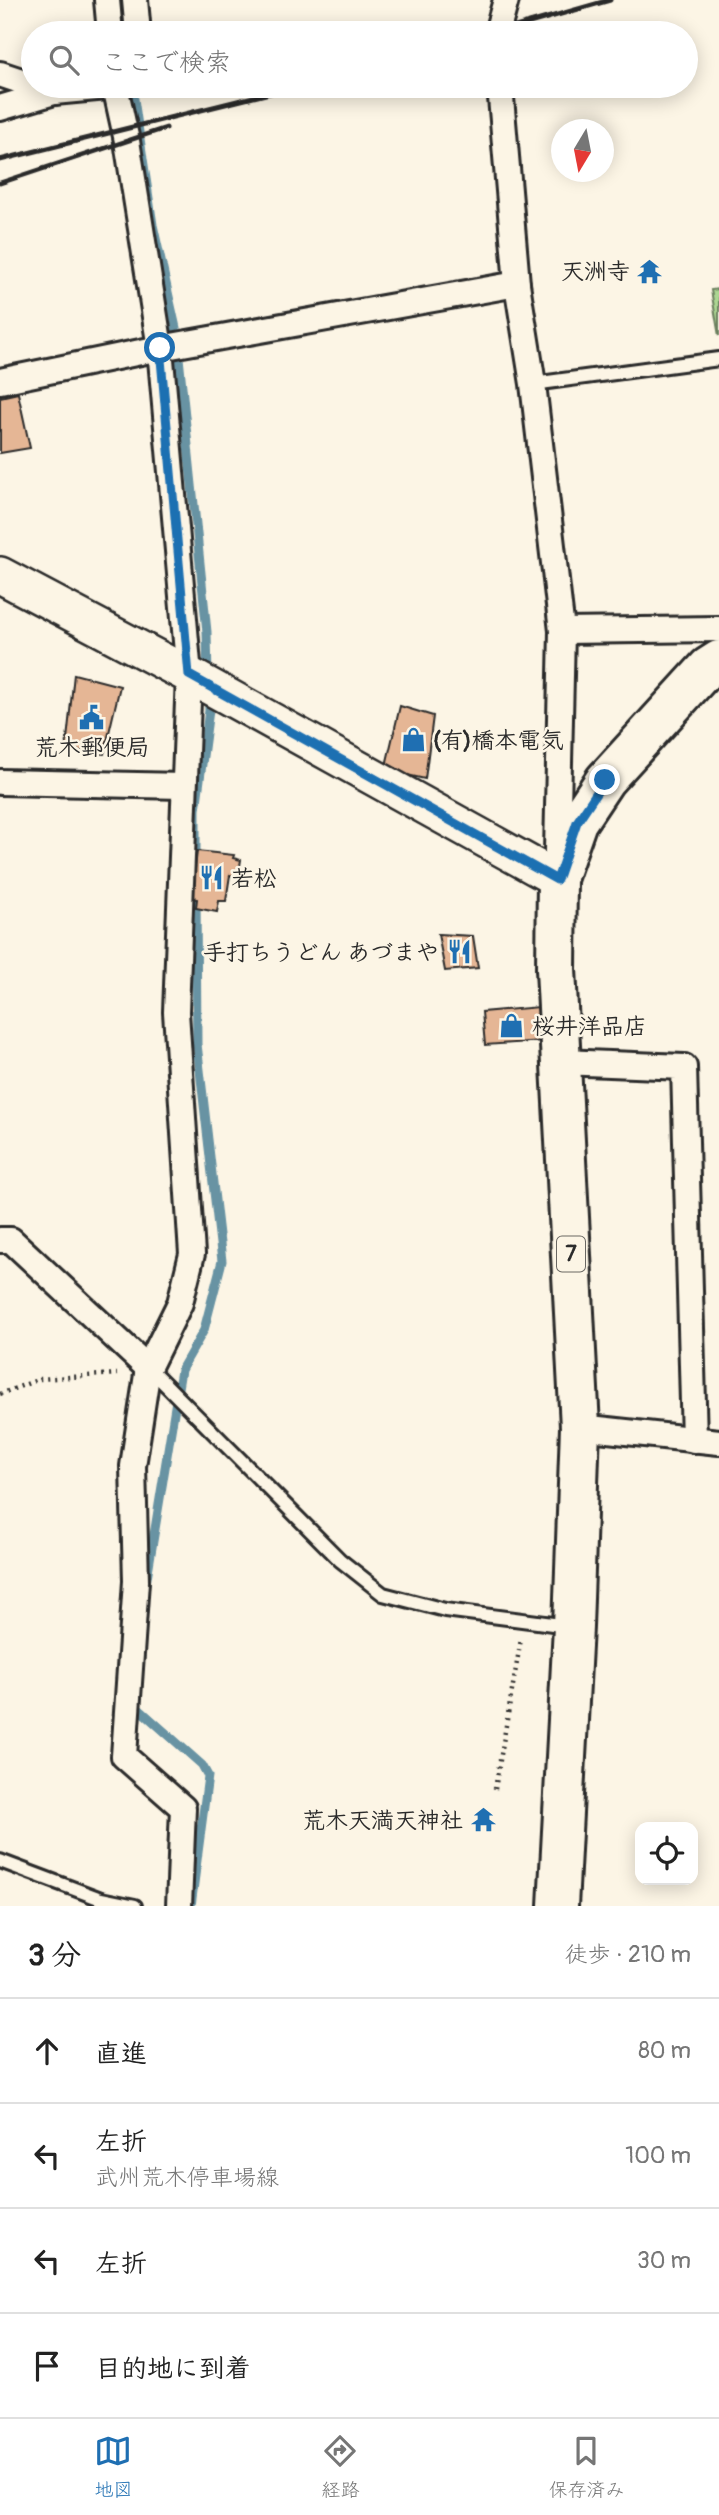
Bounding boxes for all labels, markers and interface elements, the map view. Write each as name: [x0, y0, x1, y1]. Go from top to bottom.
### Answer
search box: [21, 21, 698, 98]
icon: search: [45, 41, 83, 79]
text: ここで検索: [101, 47, 231, 79]
north arrow: [551, 119, 614, 182]
place label: 天洲寺: [561, 257, 630, 286]
temple icon: 天洲寺: [636, 257, 664, 285]
route start: [144, 332, 175, 363]
public building icon: 荒木郵便局: [78, 703, 106, 731]
shop icon: (有)橋本電気: [399, 726, 427, 754]
place label: (有)橋本電気: [433, 726, 563, 755]
place label: 荒木郵便局: [35, 733, 150, 762]
route end: [589, 764, 620, 795]
restaurant icon: 若松: [197, 864, 225, 892]
place label: 若松: [231, 864, 277, 893]
place label: 手打ちうどん あづまや: [203, 938, 439, 967]
restaurant icon: 手打ちうどん あづまや: [445, 938, 473, 966]
shop icon: 桜井洋品店: [498, 1012, 526, 1040]
place label: 桜井洋品店: [532, 1012, 647, 1041]
road number: 7: [557, 1236, 585, 1272]
place label: 荒木天満天神社: [302, 1806, 463, 1835]
temple icon: 荒木天満天神社: [469, 1806, 497, 1834]
map controls: [635, 1822, 698, 1885]
button: locate: [635, 1822, 698, 1885]
text: 3 分: [28, 1937, 81, 1974]
text: 徒歩 · 210 m: [565, 1940, 691, 1969]
icon: ahead: [28, 2032, 66, 2070]
text: 80 m: [638, 2036, 691, 2065]
text: 直進: [95, 2038, 147, 2070]
text: 左折: [95, 2126, 147, 2158]
icon: left: [28, 2137, 66, 2175]
text: 100 m: [625, 2141, 691, 2170]
text: 武州荒木停車場線: [95, 2163, 279, 2192]
icon: left: [28, 2242, 66, 2280]
text: 30 m: [637, 2246, 691, 2275]
text: 左折: [95, 2248, 147, 2280]
icon: arrive: [28, 2347, 66, 2385]
text: 目的地に到着: [95, 2353, 251, 2385]
tab: 地図: [94, 2432, 133, 2502]
tab: 経路: [321, 2432, 360, 2502]
tab: 保存済み: [548, 2432, 625, 2502]

